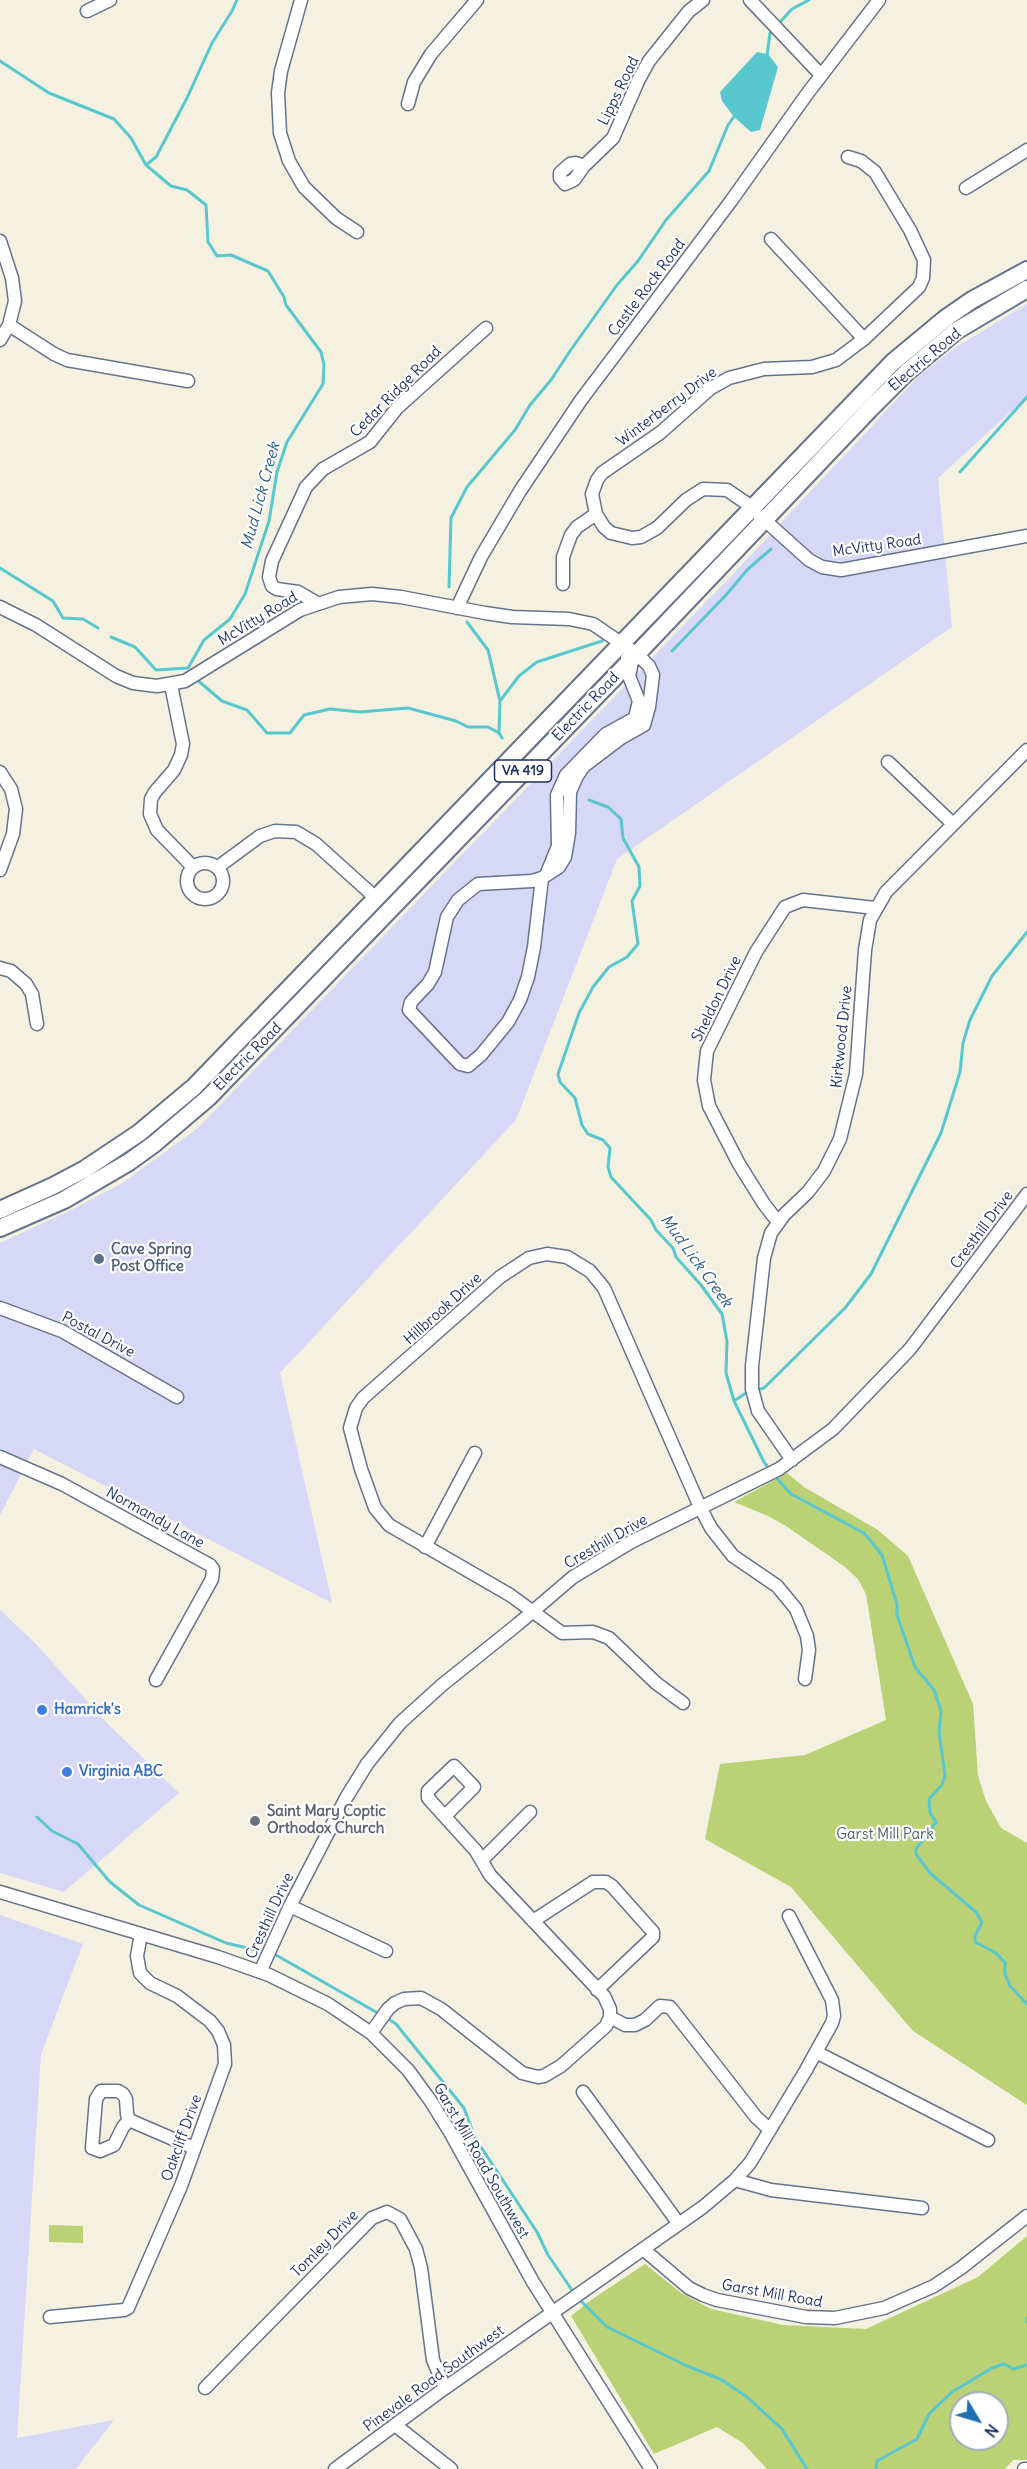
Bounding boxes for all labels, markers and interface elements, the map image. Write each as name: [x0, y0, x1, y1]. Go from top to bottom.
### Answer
street label: Lipps Road: [595, 54, 643, 128]
street label: Castle Rock Road: [605, 236, 689, 340]
street label: Electric Road: [885, 325, 965, 395]
street label: Cedar Ridge Road: [347, 343, 445, 441]
street label: Winterberry Drive: [613, 363, 721, 451]
water label: Mud Lick Creek: [238, 441, 284, 551]
street label: McVitty Road: [832, 531, 922, 561]
street label: McVitty Road: [215, 588, 301, 650]
street label: Electric Road: [549, 669, 623, 745]
road number: VA 419: [494, 760, 552, 782]
street label: Sheldon Drive: [688, 953, 746, 1045]
street label: Kirkwood Drive: [828, 985, 856, 1089]
street label: Electric Road: [210, 1019, 286, 1095]
street label: Cresthill Drive: [947, 1187, 1017, 1273]
water label: Mud Lick Creek: [656, 1211, 736, 1311]
place label: Cave Spring Post Office: [111, 1241, 192, 1276]
marker: Cave Spring Post Office: [92, 1252, 106, 1266]
street label: Hillbrook Drive: [400, 1269, 486, 1349]
street label: Postal Drive: [58, 1308, 138, 1362]
street label: Normandy Lane: [103, 1484, 207, 1552]
street label: Cresthill Drive: [561, 1511, 651, 1573]
place label: Hamrick's: [54, 1701, 121, 1719]
marker: Hamrick's: [35, 1703, 49, 1717]
place label: Virginia ABC: [79, 1763, 163, 1781]
marker: Virginia ABC: [60, 1765, 74, 1779]
place label: Saint Mary Coptic Orthodox Church: [267, 1803, 386, 1838]
marker: Saint Mary Coptic Orthodox Church: [248, 1814, 262, 1828]
park label: Garst Mill Park: [836, 1826, 934, 1844]
street label: Cresthill Drive: [242, 1870, 298, 1962]
street label: Garst Mill Road Southwest: [429, 2080, 533, 2242]
street label: Oakcliff Drive: [158, 2092, 206, 2184]
street label: Tomley Drive: [288, 2207, 362, 2281]
street label: Garst Mill Road: [720, 2276, 824, 2312]
street label: Pinevale Road Southwest: [360, 2322, 508, 2436]
north arrow: [949, 2391, 1009, 2451]
text: N: [980, 2420, 1003, 2441]

